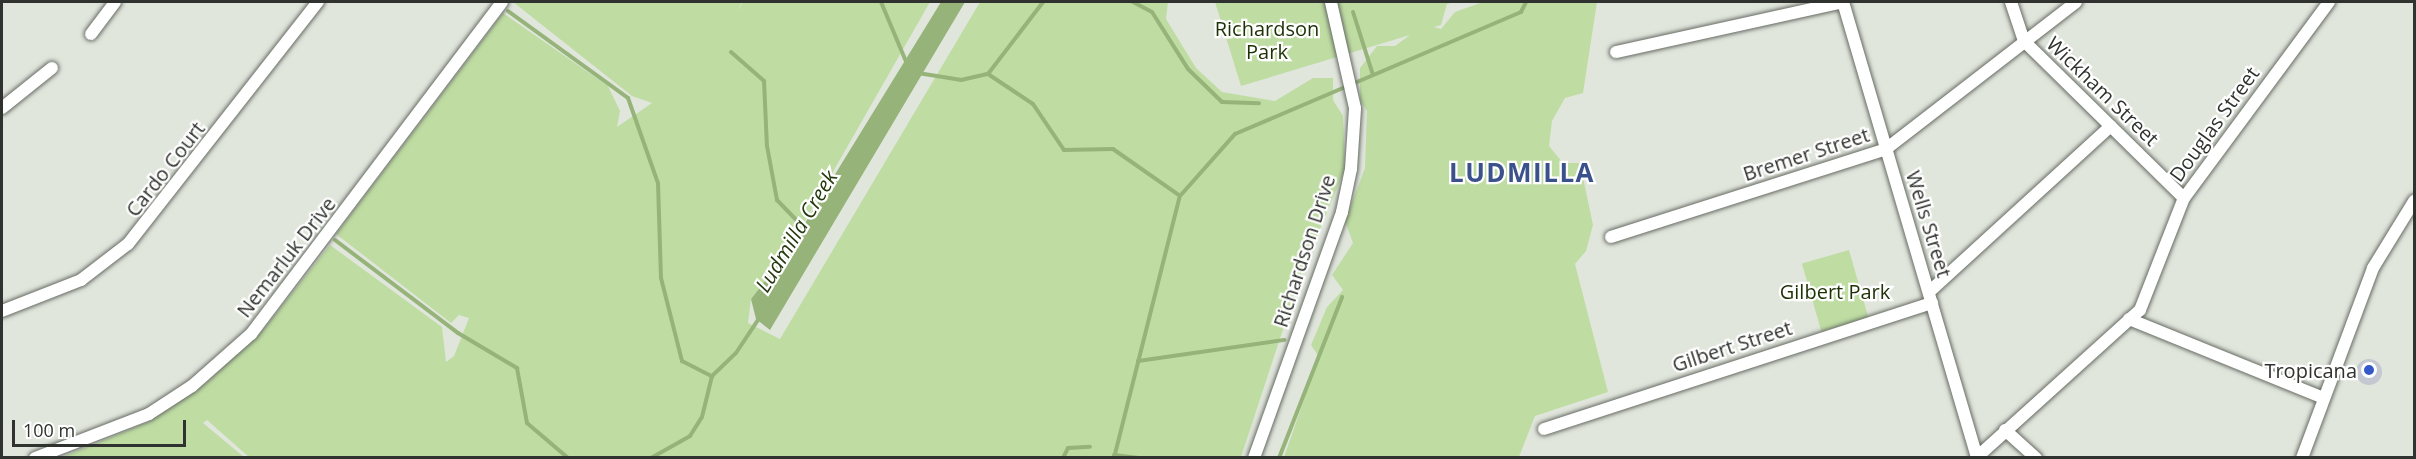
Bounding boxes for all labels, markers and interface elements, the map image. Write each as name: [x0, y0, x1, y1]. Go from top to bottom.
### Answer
park label: Richardson Park: [1215, 16, 1319, 63]
street label: Wickham Street: [2042, 31, 2164, 151]
street label: Douglas Street: [2164, 62, 2264, 186]
street label: Cardo Court: [121, 117, 209, 221]
street label: Bremer Street: [1740, 122, 1872, 186]
district label: LUDMILLA: [1449, 157, 1595, 189]
water label: Ludmilla Creek: [750, 166, 842, 296]
street label: Wells Street: [1901, 168, 1957, 280]
street label: Richardson Drive: [1268, 172, 1340, 330]
street label: Nemarluk Drive: [232, 192, 340, 322]
park label: Gilbert Park: [1780, 279, 1890, 303]
street label: Gilbert Street: [1669, 315, 1795, 377]
place label: Tropicana: [2264, 358, 2357, 382]
marker: Tropicana: [2362, 363, 2376, 377]
scale bar: [15, 408, 189, 446]
text: 100 m: [23, 418, 75, 442]

